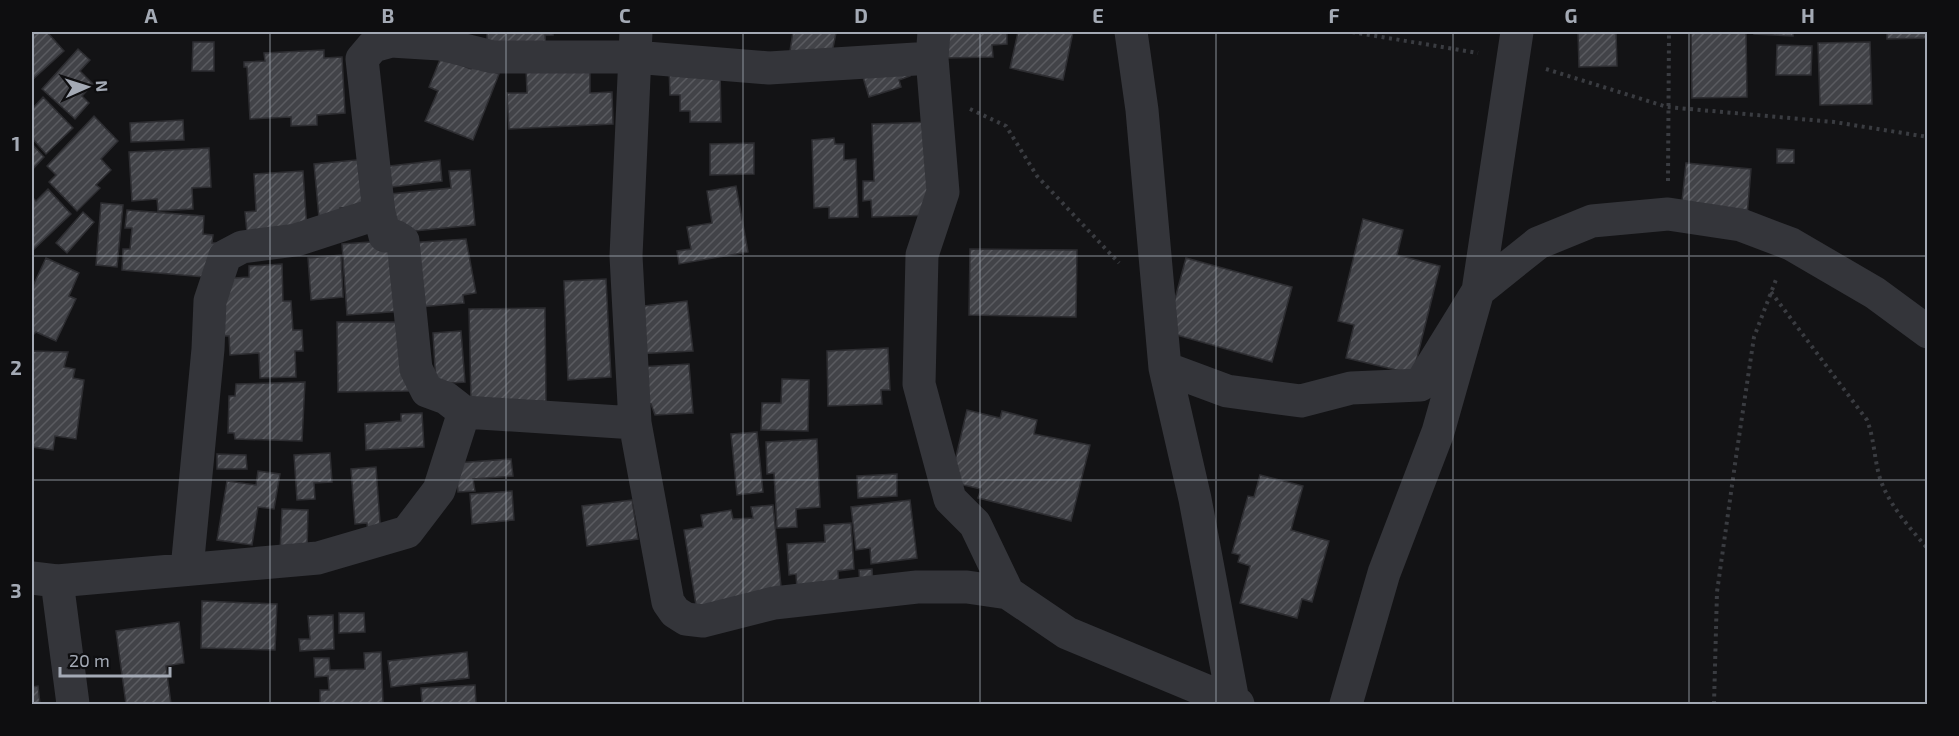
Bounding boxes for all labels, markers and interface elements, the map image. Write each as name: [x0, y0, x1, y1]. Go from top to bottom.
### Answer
text: A: [144, 3, 158, 27]
text: B: [382, 3, 394, 27]
text: C: [619, 3, 631, 27]
text: D: [854, 3, 868, 27]
text: E: [1092, 3, 1104, 27]
text: F: [1328, 3, 1340, 27]
text: G: [1565, 3, 1577, 27]
text: H: [1801, 3, 1815, 27]
north arrow: [57, 57, 117, 117]
text: N: [93, 80, 112, 92]
text: 1: [12, 131, 20, 155]
text: 2: [10, 355, 22, 379]
text: 3: [10, 578, 22, 602]
scale bar: [60, 640, 170, 678]
text: 20 m: [69, 649, 110, 671]

